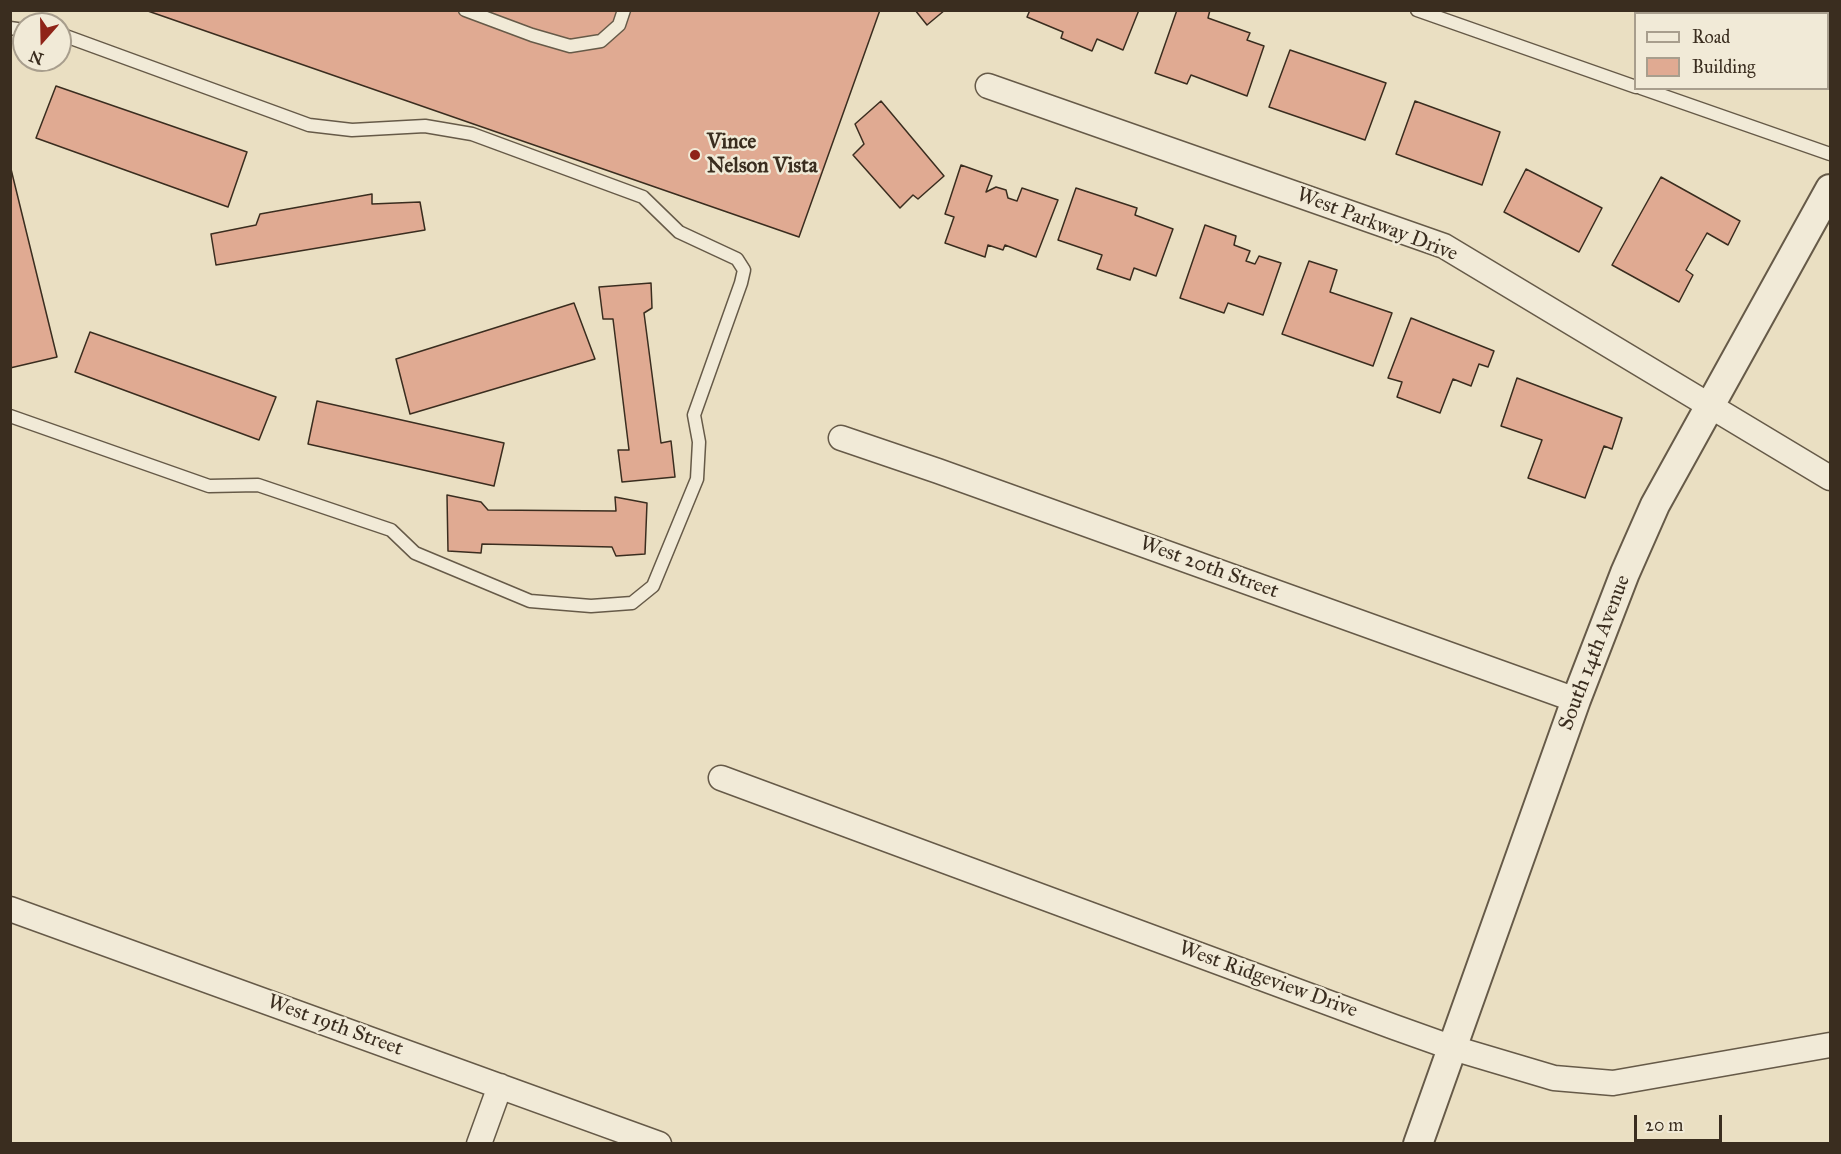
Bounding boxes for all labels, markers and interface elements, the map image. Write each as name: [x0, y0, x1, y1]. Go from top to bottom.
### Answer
north arrow: [12, 12, 72, 72]
legend: [1634, 12, 1829, 90]
text: Road: [1692, 26, 1730, 48]
text: N: [27, 46, 46, 69]
text: Building: [1692, 56, 1755, 78]
place label: Vince Nelson Vista: [707, 130, 818, 180]
marker: Vince Nelson Vista: [688, 148, 702, 162]
street label: West Parkway Drive: [1293, 183, 1461, 267]
street label: West 20th Street: [1136, 531, 1282, 605]
street label: South 14th Avenue: [1554, 572, 1636, 734]
street label: West Ridgeview Drive: [1175, 936, 1361, 1024]
street label: West 19th Street: [264, 990, 406, 1062]
scale bar: [1637, 1103, 1726, 1141]
text: 20 m: [1645, 1114, 1683, 1136]

